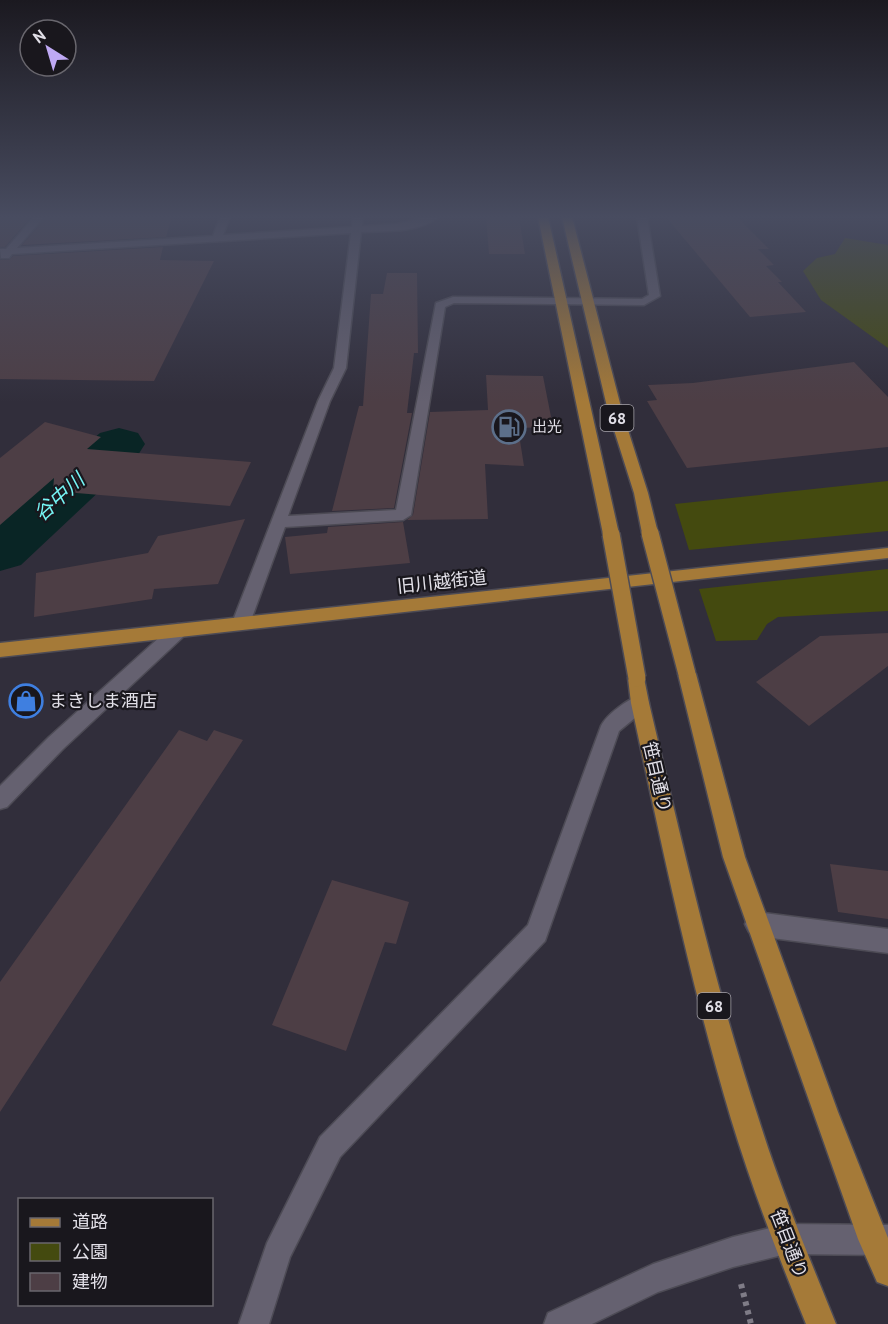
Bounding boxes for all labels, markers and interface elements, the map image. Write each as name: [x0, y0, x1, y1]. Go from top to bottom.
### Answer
north arrow: [18, 18, 78, 78]
text: N: [29, 25, 49, 47]
road number: 68: [600, 405, 634, 431]
fuel station icon: 出光: [491, 409, 527, 445]
place label: 出光: [532, 417, 562, 436]
water label: 谷中川: [28, 466, 91, 527]
street label: 旧川越街道: [396, 565, 488, 598]
shop icon: まきしま酒店: [8, 683, 44, 719]
place label: まきしま酒店: [49, 689, 157, 712]
street label: 笹目通り: [638, 739, 677, 815]
road number: 68: [698, 993, 730, 1019]
legend: [18, 1198, 213, 1306]
street label: 笹目通り: [766, 1206, 813, 1282]
text: 道路: [72, 1210, 108, 1233]
text: 公園: [72, 1240, 108, 1263]
text: 建物: [72, 1270, 108, 1293]

